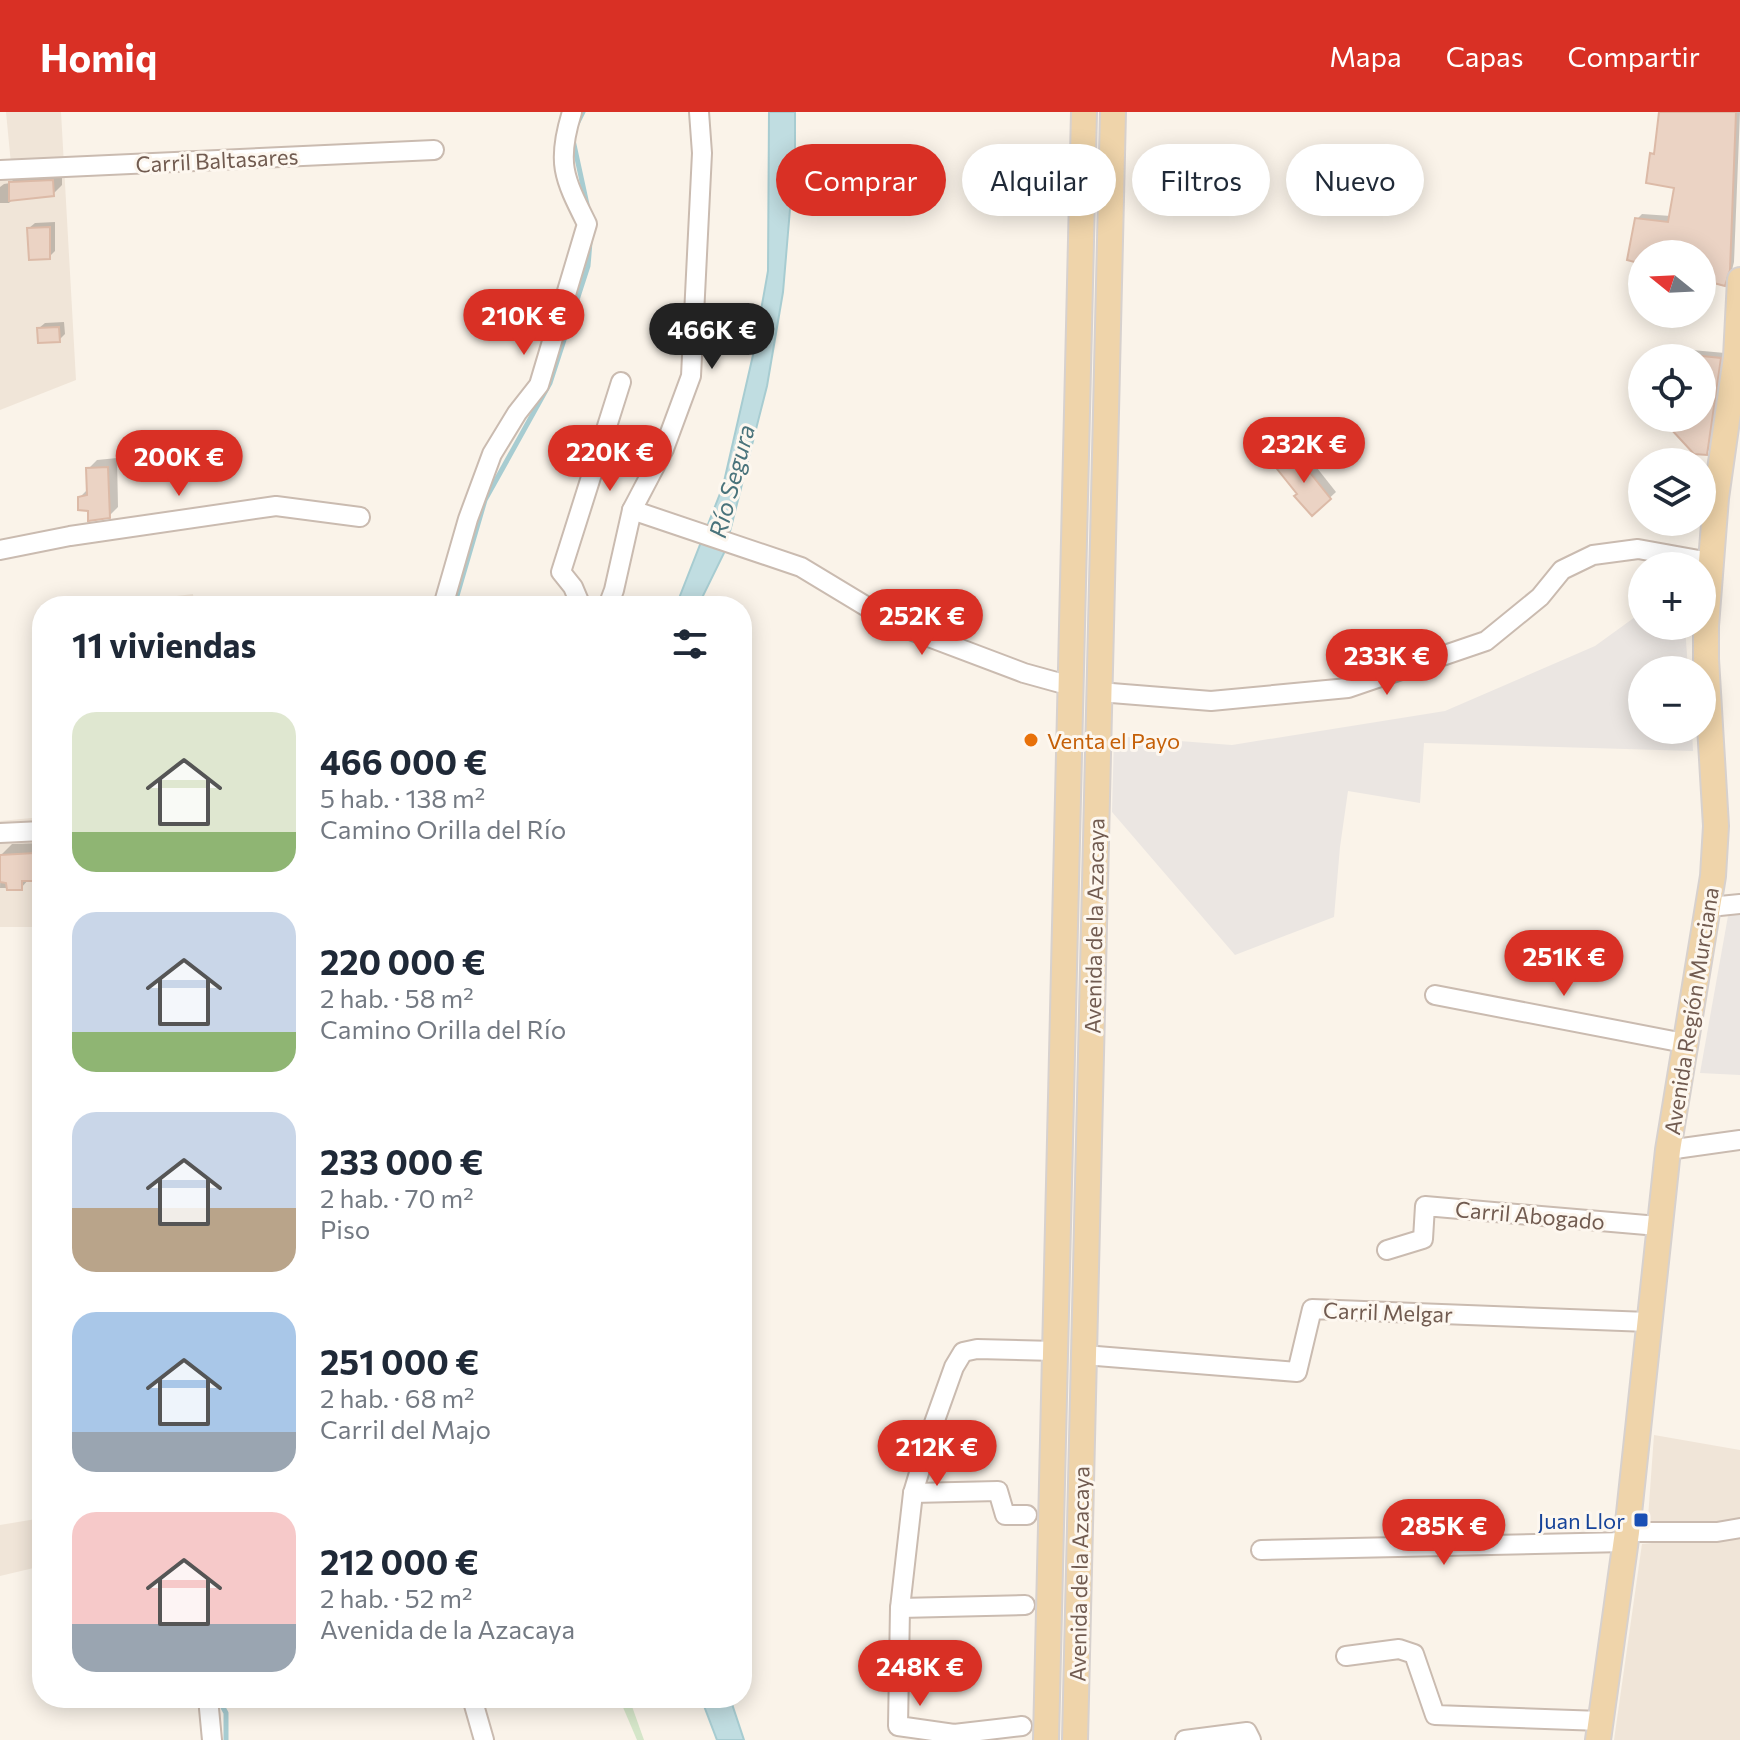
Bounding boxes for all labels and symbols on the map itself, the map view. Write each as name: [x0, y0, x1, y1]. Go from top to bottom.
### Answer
street label: Carril Baltasares: [135, 142, 299, 178]
north arrow: [1628, 240, 1716, 328]
pin: 210K €: [459, 289, 589, 357]
pin: 466K €: [647, 303, 777, 371]
pin: 232K €: [1239, 417, 1369, 485]
water label: Río Segura: [702, 421, 760, 541]
pin: 220K €: [545, 425, 675, 493]
pin: 200K €: [114, 430, 244, 498]
pin: 252K €: [857, 589, 987, 657]
pin: 233K €: [1322, 629, 1452, 697]
place label: Venta el Payo: [1047, 727, 1180, 754]
marker: Venta el Payo: [1022, 731, 1040, 749]
street label: Avenida de la Azacaya: [1079, 818, 1109, 1034]
street label: Avenida Región Murciana: [1658, 885, 1724, 1137]
pin: 251K €: [1499, 930, 1629, 998]
street label: Carril Abogado: [1454, 1195, 1606, 1235]
street label: Carril Melgar: [1323, 1296, 1454, 1328]
pin: 212K €: [872, 1420, 1002, 1488]
street label: Avenida de la Azacaya: [1064, 1466, 1094, 1682]
pin: 285K €: [1379, 1499, 1509, 1567]
place label: Juan Llor: [1538, 1507, 1625, 1534]
marker: Juan Llor: [1632, 1511, 1650, 1529]
pin: 248K €: [855, 1640, 985, 1708]

